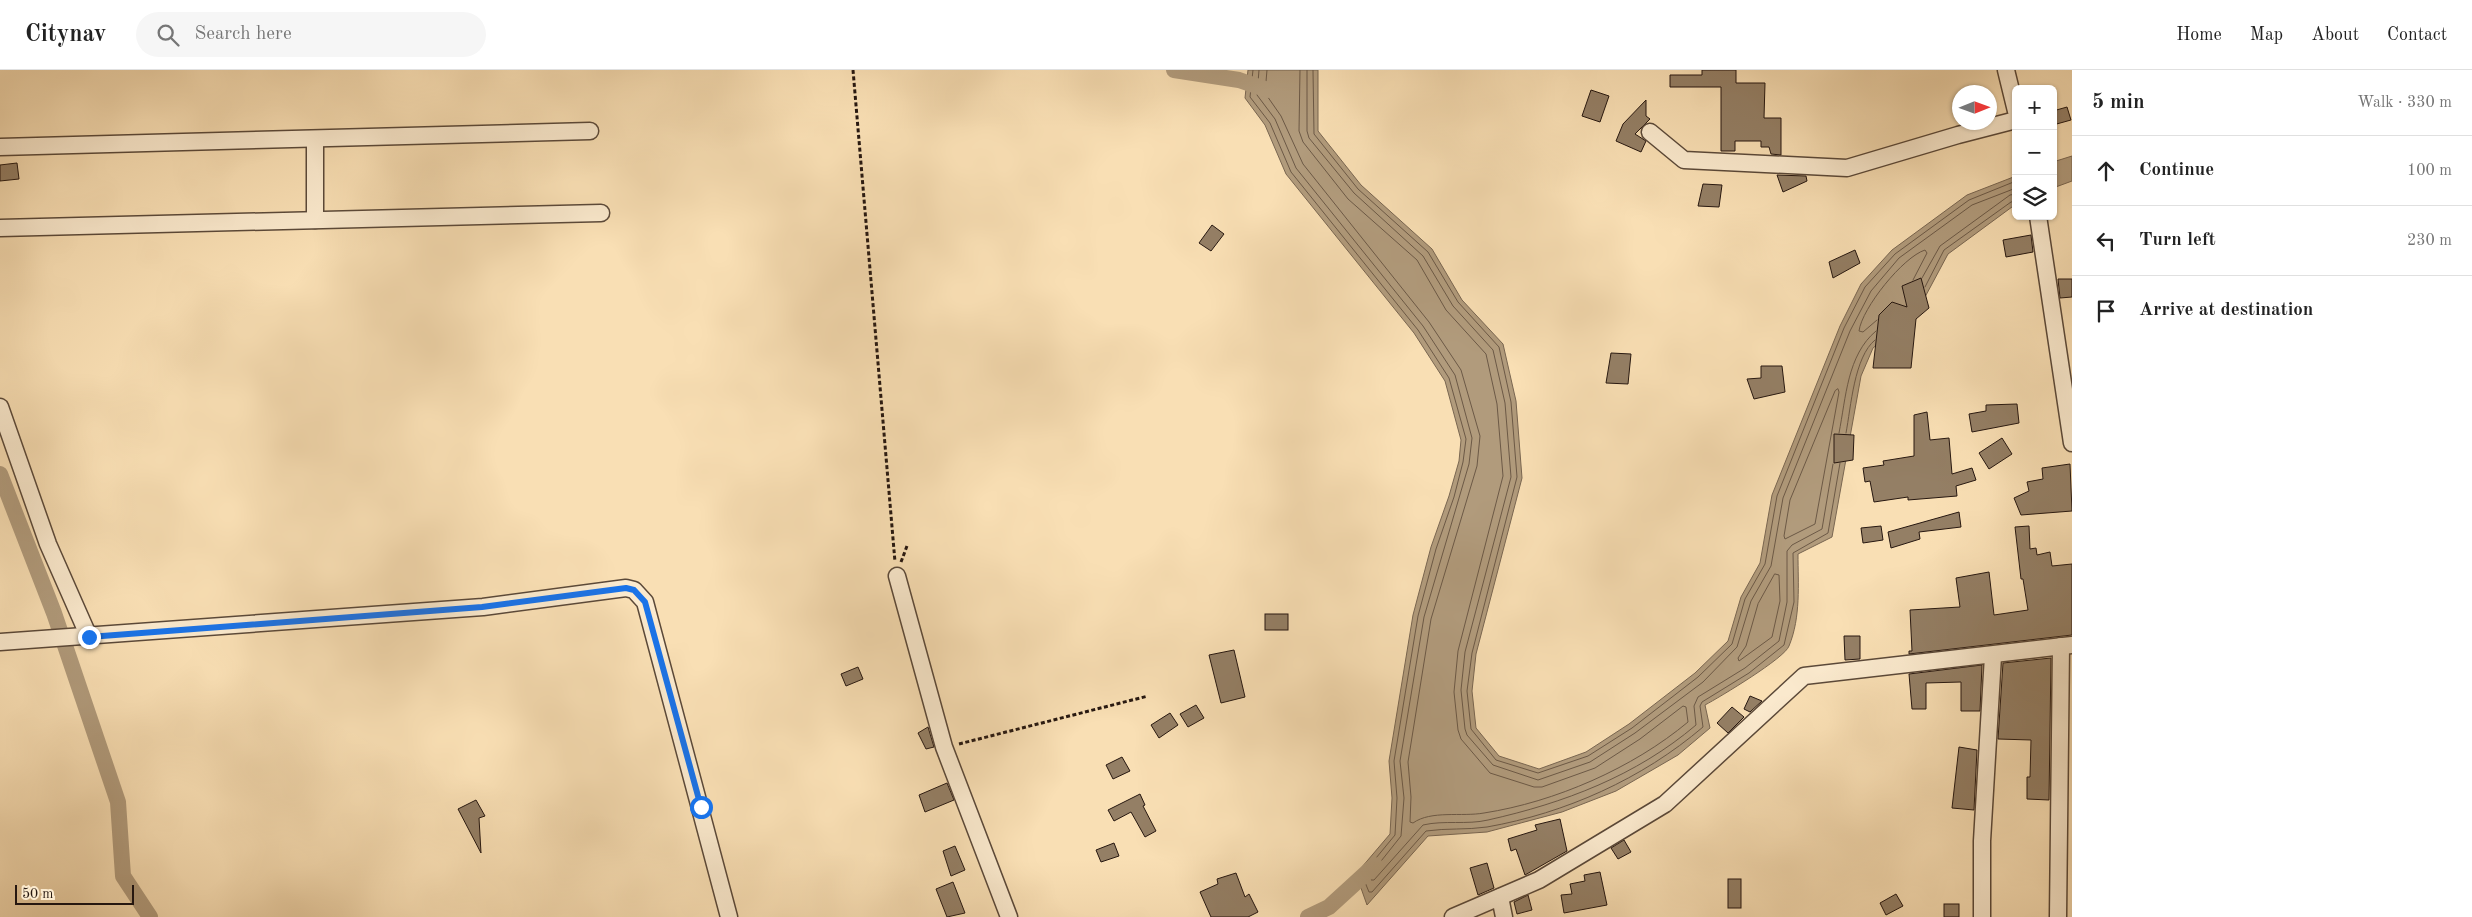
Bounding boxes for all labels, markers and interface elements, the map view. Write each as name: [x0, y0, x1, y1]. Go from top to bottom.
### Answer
search box: [136, 12, 486, 57]
icon: search: [154, 21, 182, 49]
text: Citynav: [25, 23, 106, 47]
text: Search here: [194, 25, 292, 44]
text: Home: [2176, 26, 2222, 44]
text: Map: [2250, 26, 2283, 44]
text: About: [2311, 26, 2359, 44]
text: Contact: [2387, 26, 2447, 44]
north arrow: [1952, 85, 1997, 130]
map controls: [2012, 85, 2057, 220]
button: +: [2012, 85, 2057, 130]
text: 5 min: [2092, 92, 2145, 113]
text: Walk · 330 m: [2357, 95, 2452, 111]
button: −: [2012, 130, 2057, 175]
icon: ahead: [2092, 157, 2120, 185]
text: Continue: [2139, 161, 2214, 180]
text: 100 m: [2407, 163, 2452, 179]
button: layers: [2012, 175, 2057, 220]
icon: left: [2092, 227, 2120, 255]
text: Turn left: [2139, 231, 2216, 250]
text: 230 m: [2407, 233, 2452, 249]
icon: arrive: [2092, 297, 2120, 325]
text: Arrive at destination: [2139, 301, 2313, 320]
route end: [78, 626, 101, 649]
route start: [690, 796, 713, 819]
scale bar: [15, 882, 134, 905]
text: 50 m: [22, 887, 53, 901]

